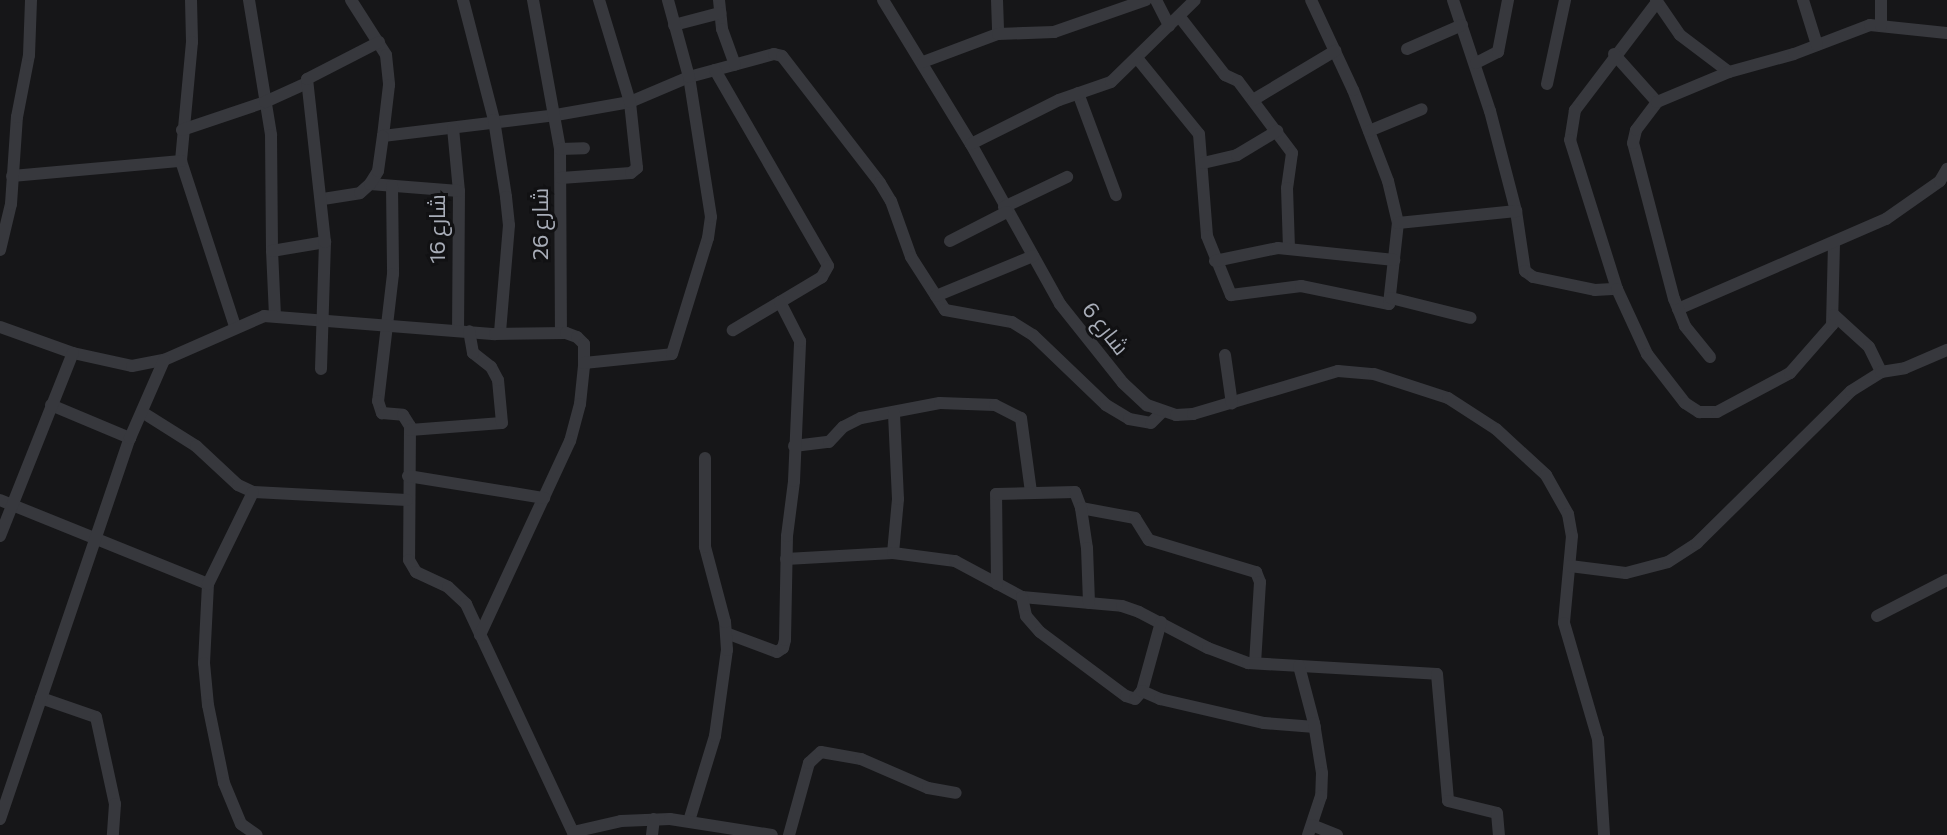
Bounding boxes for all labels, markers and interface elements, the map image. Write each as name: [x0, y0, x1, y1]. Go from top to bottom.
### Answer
street label: شارع 26: [527, 188, 553, 260]
street label: شارع 16: [424, 194, 450, 264]
street label: شارع 6: [1077, 296, 1135, 360]

